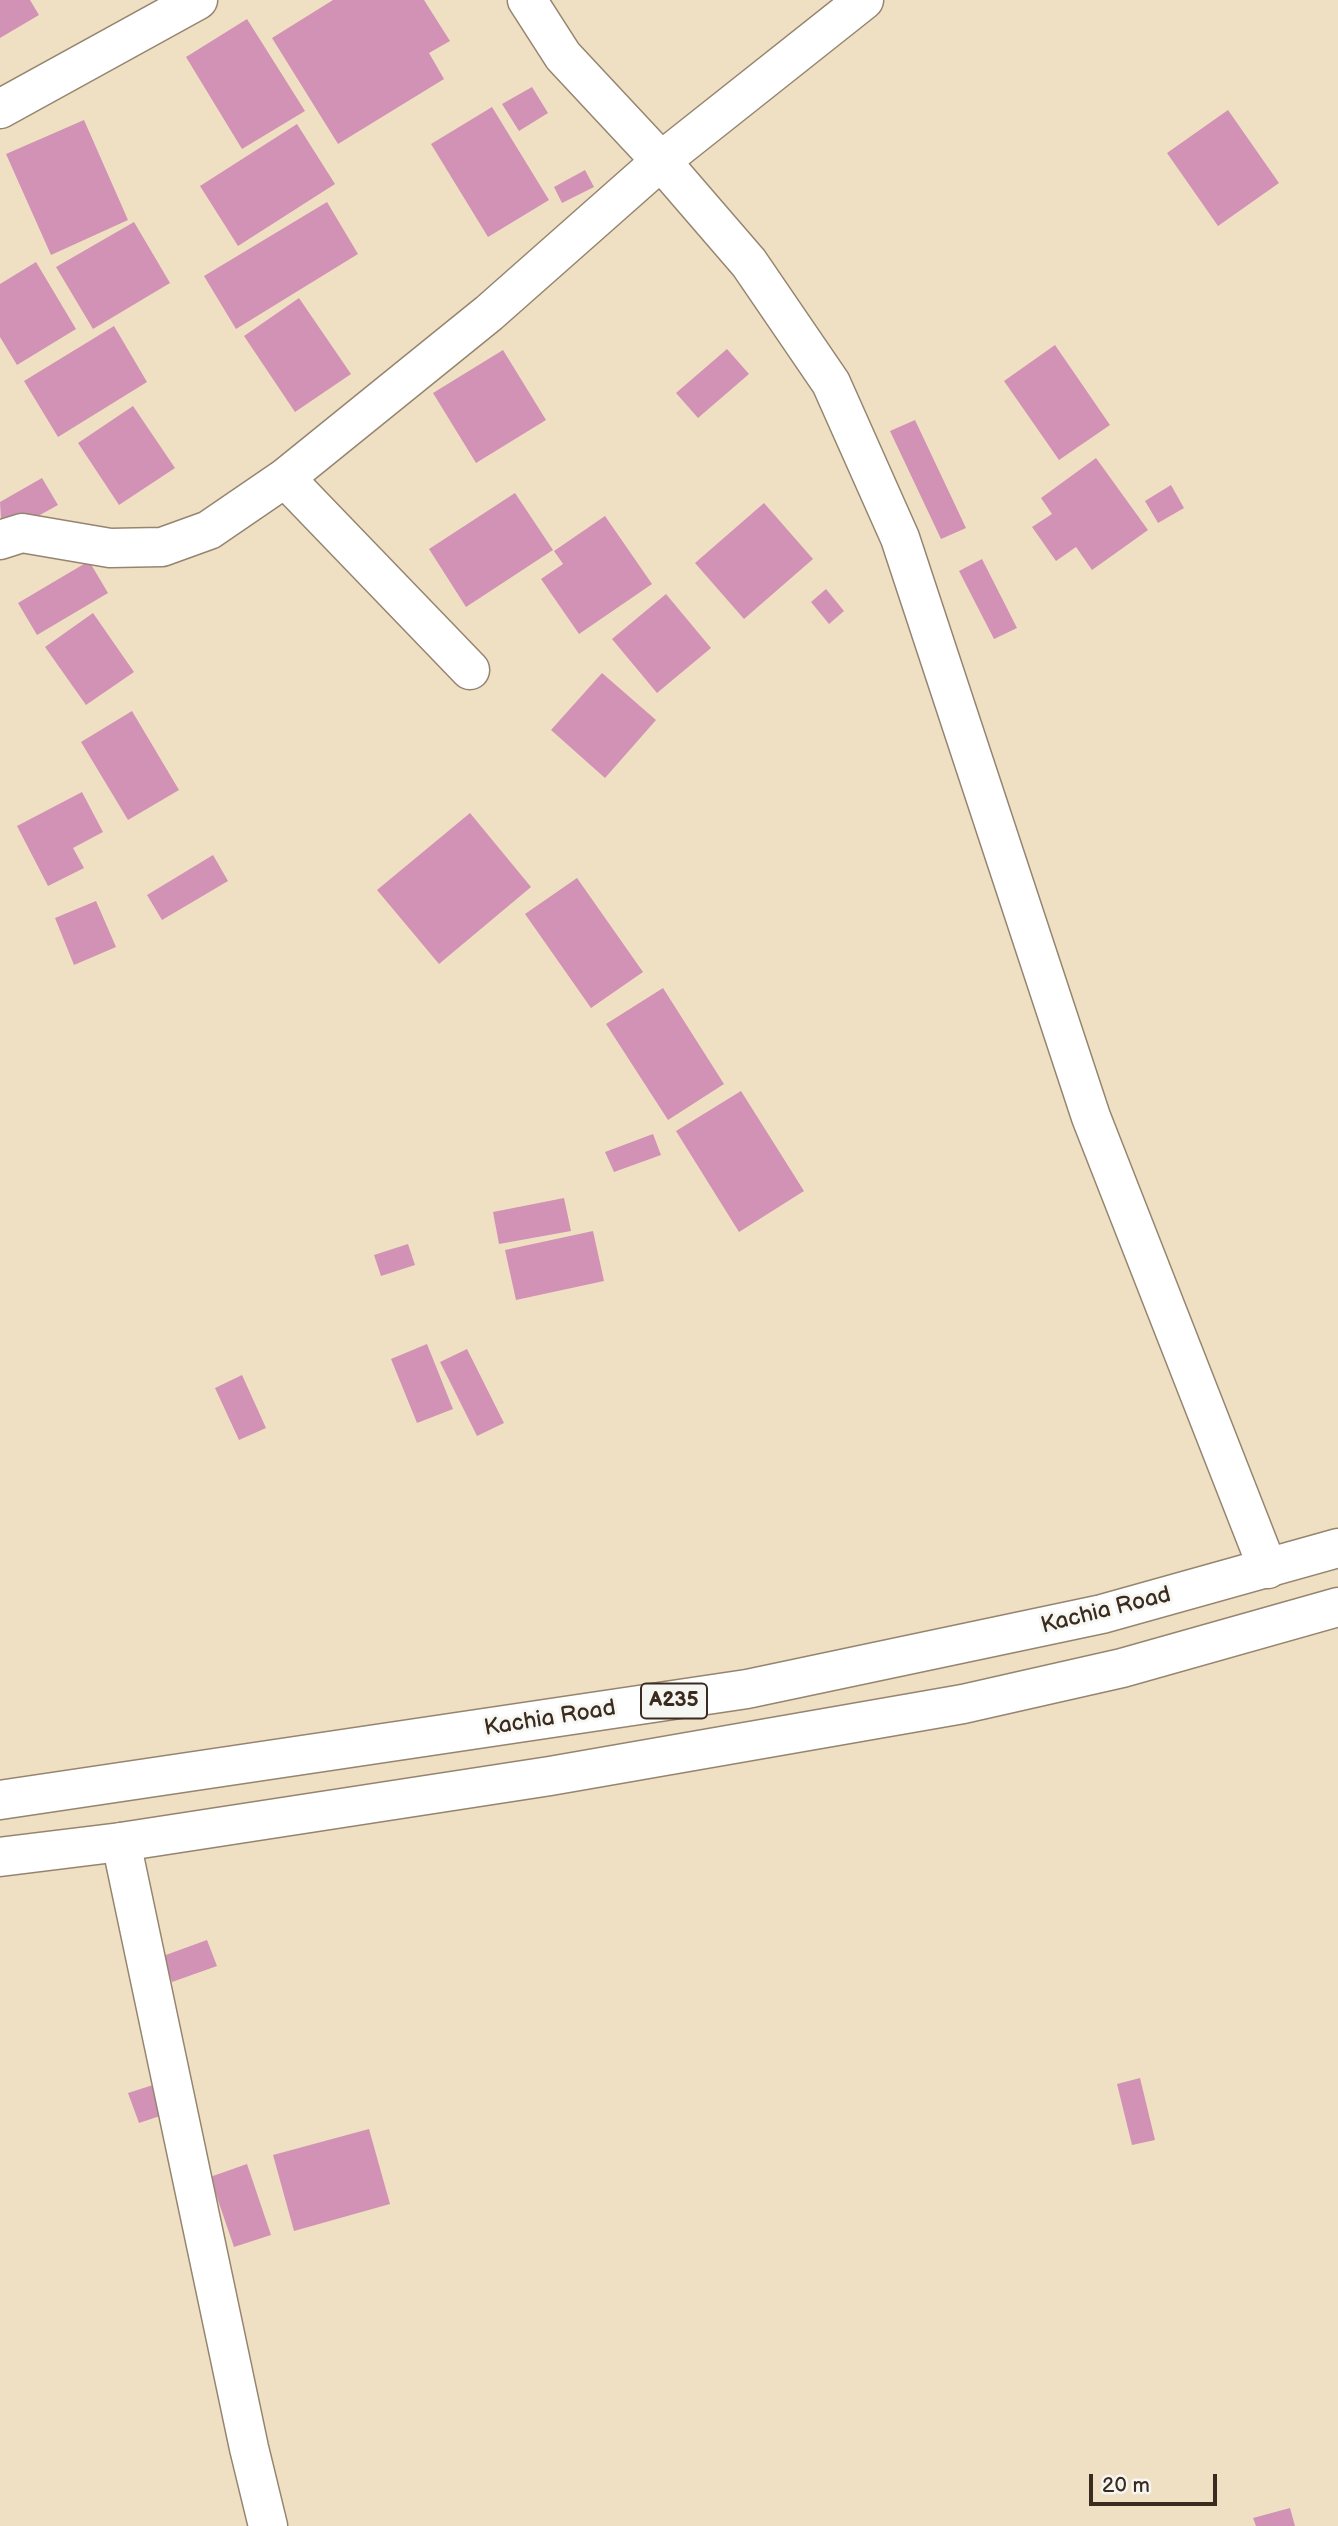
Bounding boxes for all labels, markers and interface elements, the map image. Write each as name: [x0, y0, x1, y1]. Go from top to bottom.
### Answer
street label: Kachia Road: [1038, 1582, 1174, 1640]
road number: A235: [641, 1684, 707, 1718]
street label: Kachia Road: [482, 1695, 618, 1743]
scale bar: [1093, 2460, 1221, 2504]
text: 20 m: [1102, 2473, 1150, 2498]

